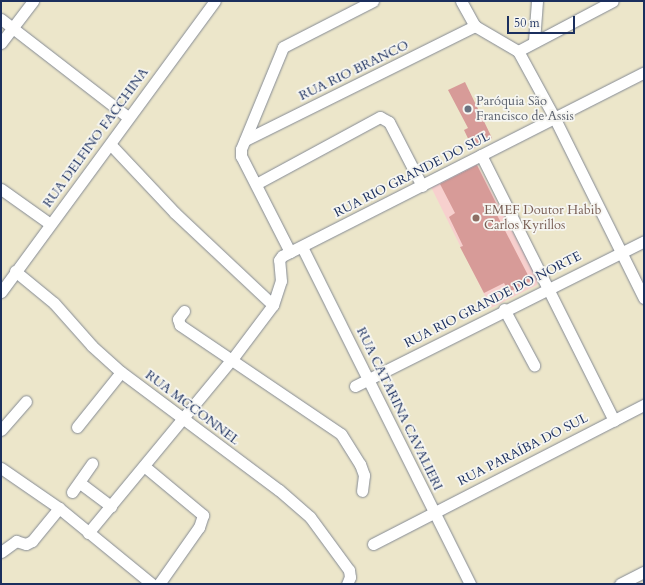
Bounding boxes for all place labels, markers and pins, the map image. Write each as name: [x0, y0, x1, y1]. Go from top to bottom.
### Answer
place label: Paróquia São Francisco de Assis: [476, 94, 574, 125]
marker: Paróquia São Francisco de Assis: [463, 104, 473, 114]
place label: EMEF Doutor Habib Carlos Kyrillos: [484, 203, 601, 234]
marker: EMEF Doutor Habib Carlos Kyrillos: [471, 213, 481, 223]

